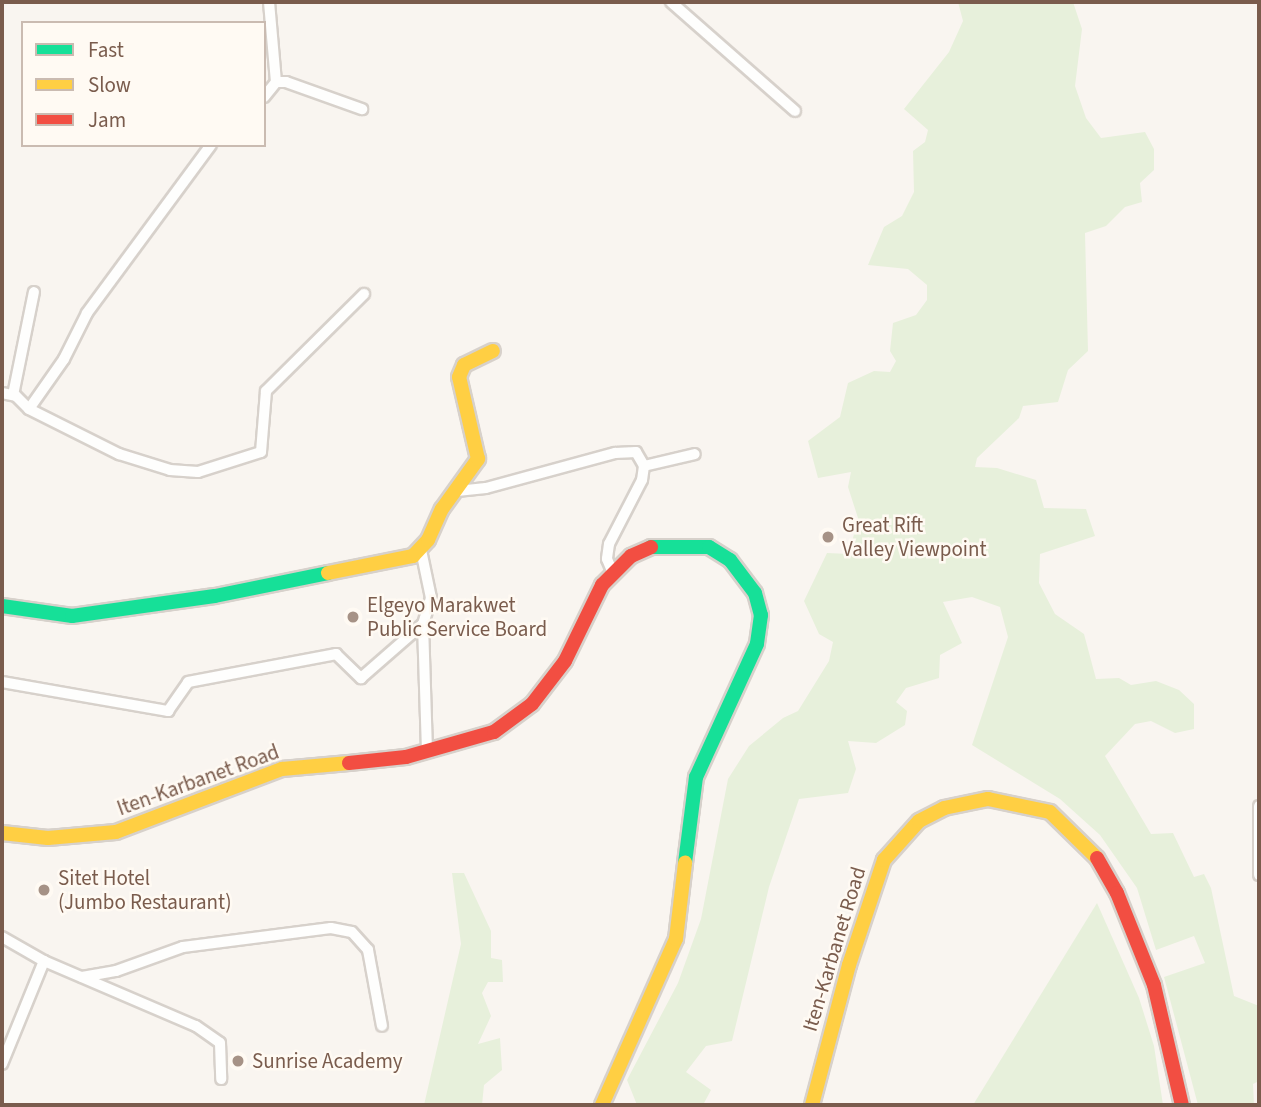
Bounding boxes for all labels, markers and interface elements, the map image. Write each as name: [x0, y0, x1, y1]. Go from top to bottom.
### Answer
legend: [21, 21, 266, 147]
text: Fast: [88, 35, 124, 65]
text: Slow: [88, 70, 131, 100]
text: Jam: [88, 105, 126, 135]
place label: Great Rift Valley Viewpoint: [842, 512, 987, 562]
marker: Great Rift Valley Viewpoint: [820, 529, 836, 545]
place label: Elgeyo Marakwet Public Service Board: [367, 592, 547, 642]
marker: Elgeyo Marakwet Public Service Board: [345, 609, 361, 625]
street label: Iten-Karbanet Road: [113, 739, 283, 821]
street label: Iten-Karbanet Road: [797, 864, 871, 1034]
place label: Sitet Hotel (Jumbo Restaurant): [58, 865, 232, 915]
marker: Sitet Hotel (Jumbo Restaurant): [36, 882, 52, 898]
place label: Sunrise Academy: [252, 1048, 403, 1074]
marker: Sunrise Academy: [230, 1053, 246, 1069]

